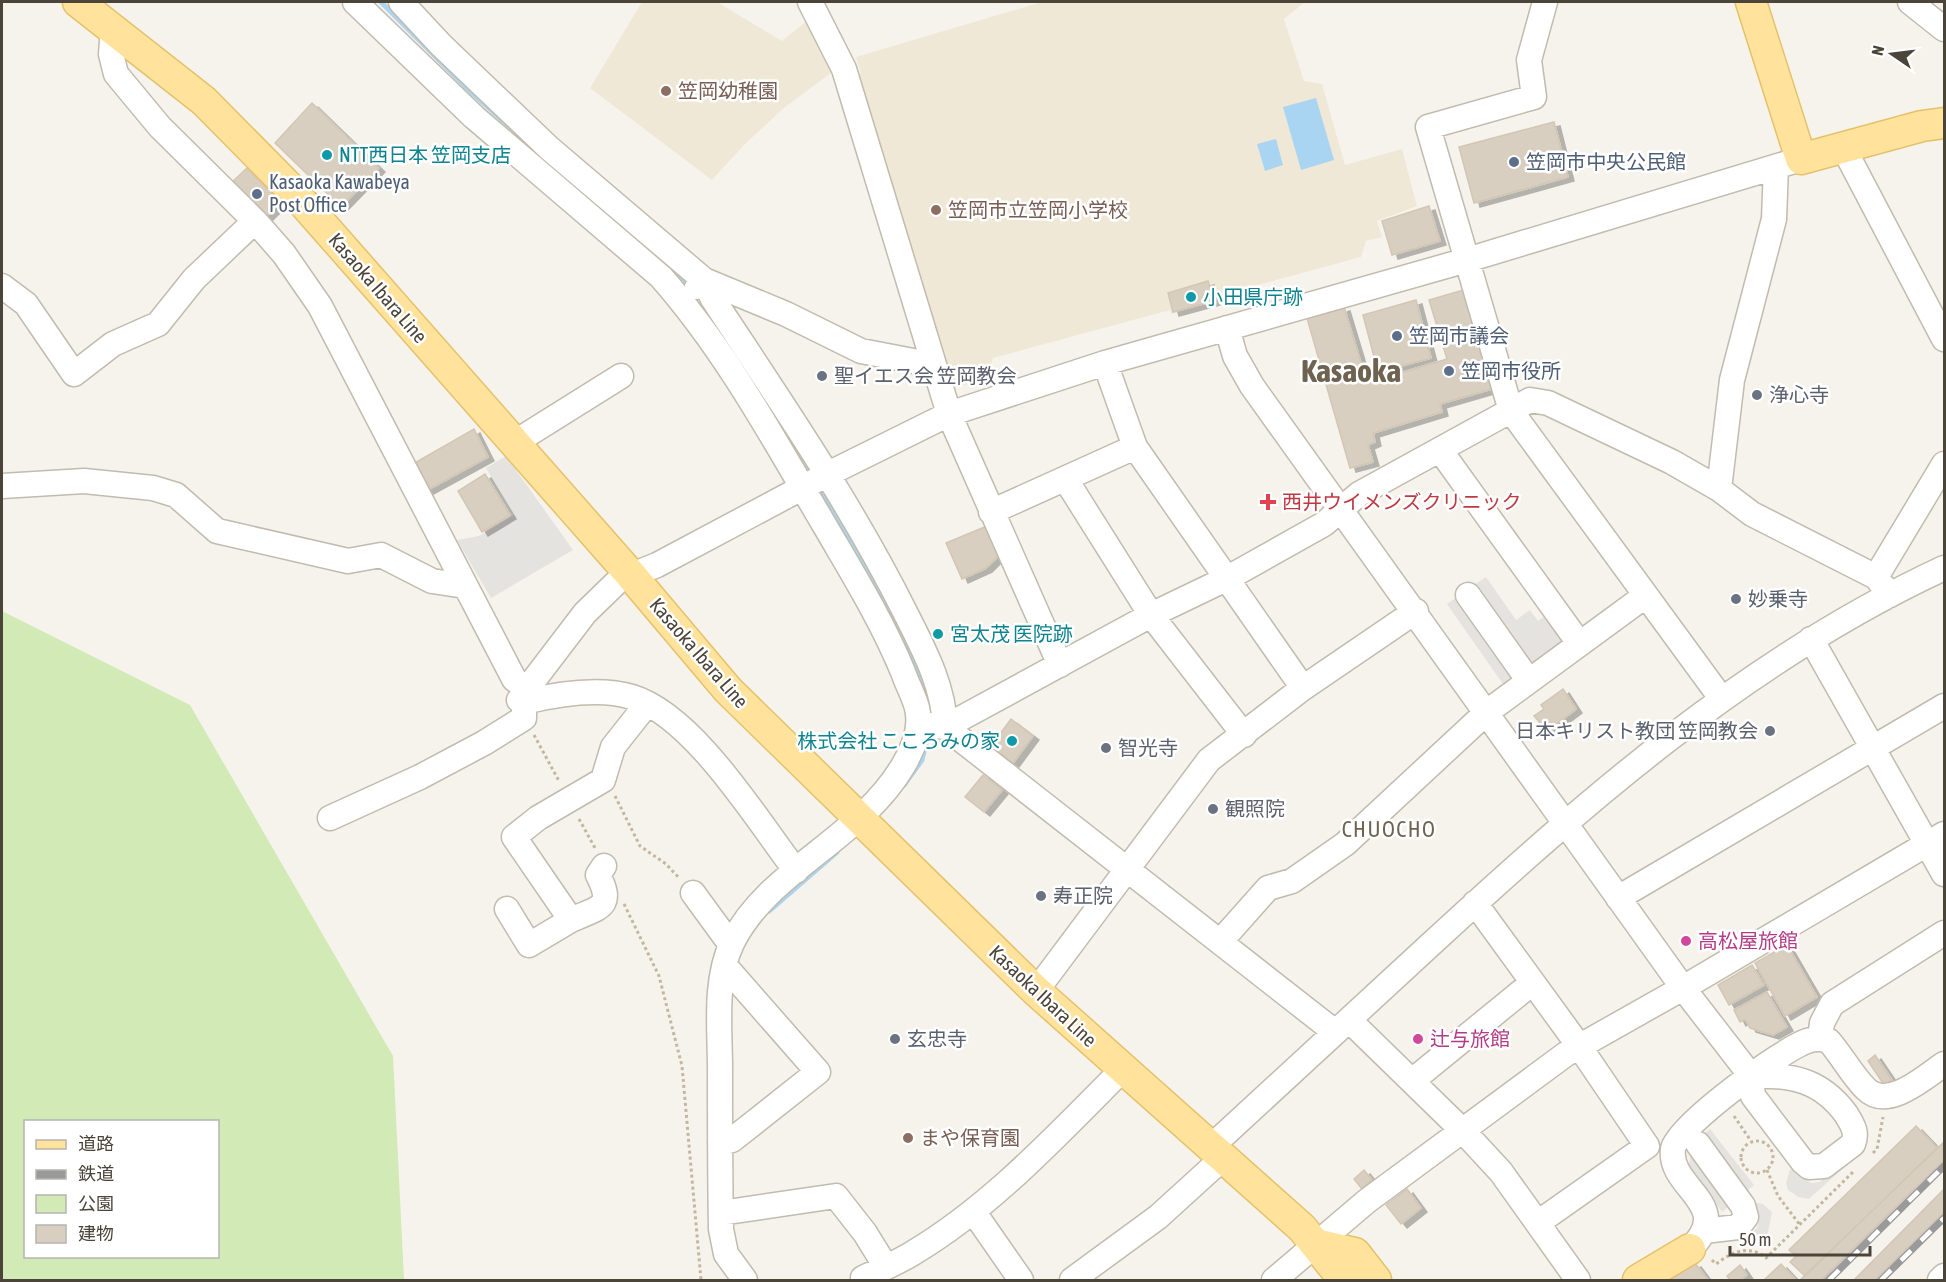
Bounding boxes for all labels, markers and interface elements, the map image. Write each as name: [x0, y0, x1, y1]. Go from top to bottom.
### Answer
north arrow: [1862, 24, 1922, 84]
text: N: [1868, 44, 1887, 57]
place label: 笠岡幼稚園: [678, 79, 778, 102]
marker: 笠岡幼稚園: [659, 84, 673, 98]
place label: NTT西日本 笠岡支店: [339, 143, 511, 166]
marker: NTT西日本 笠岡支店: [320, 148, 334, 162]
place label: 笠岡市中央公民館: [1526, 150, 1686, 173]
marker: 笠岡市中央公民館: [1507, 155, 1521, 169]
place label: Kasaoka Kawabeya Post Office: [269, 170, 410, 216]
marker: Kasaoka Kawabeya Post Office: [250, 187, 264, 201]
place label: 笠岡市立笠岡小学校: [948, 198, 1128, 221]
marker: 笠岡市立笠岡小学校: [929, 203, 943, 217]
street label: Kasaoka Ibara Line: [324, 228, 432, 347]
place label: 小田県庁跡: [1203, 285, 1303, 308]
marker: 小田県庁跡: [1184, 290, 1198, 304]
place label: 笠岡市議会: [1409, 324, 1509, 347]
marker: 笠岡市議会: [1390, 329, 1404, 343]
district label: Kasaoka: [1301, 352, 1401, 389]
place label: 笠岡市役所: [1461, 359, 1561, 382]
place label: 聖イエス会 笠岡教会: [834, 364, 1017, 387]
marker: 笠岡市役所: [1442, 364, 1456, 378]
marker: 聖イエス会 笠岡教会: [815, 369, 829, 383]
place label: 浄心寺: [1769, 383, 1829, 406]
marker: 浄心寺: [1750, 388, 1764, 402]
place label: 西井ウイメンズクリニック: [1282, 490, 1522, 513]
marker: 西井ウイメンズクリニック: [1259, 493, 1277, 511]
place label: 妙乗寺: [1748, 587, 1808, 610]
marker: 妙乗寺: [1729, 592, 1743, 606]
street label: Kasaoka Ibara Line: [645, 593, 753, 712]
place label: 宮太茂 医院跡: [950, 622, 1073, 645]
marker: 宮太茂 医院跡: [931, 627, 945, 641]
place label: 日本キリスト教団 笠岡教会: [1515, 719, 1758, 742]
marker: 日本キリスト教団 笠岡教会: [1763, 724, 1777, 738]
place label: 株式会社 こころみの家: [797, 729, 1000, 752]
marker: 株式会社 こころみの家: [1005, 734, 1019, 748]
place label: 智光寺: [1118, 736, 1178, 759]
marker: 智光寺: [1099, 741, 1113, 755]
place label: 観照院: [1225, 797, 1285, 820]
marker: 観照院: [1206, 802, 1220, 816]
district label: CHUOCHO: [1342, 816, 1436, 842]
place label: 寿正院: [1053, 884, 1113, 907]
marker: 寿正院: [1034, 889, 1048, 903]
place label: 高松屋旅館: [1698, 929, 1798, 952]
marker: 高松屋旅館: [1679, 934, 1693, 948]
street label: Kasaoka Ibara Line: [985, 940, 1102, 1051]
place label: 玄忠寺: [907, 1027, 967, 1050]
place label: 辻与旅館: [1430, 1027, 1510, 1050]
marker: 玄忠寺: [888, 1032, 902, 1046]
marker: 辻与旅館: [1411, 1032, 1425, 1046]
legend: [24, 1120, 219, 1258]
place label: まや保育園: [920, 1126, 1020, 1149]
marker: まや保育園: [901, 1131, 915, 1145]
text: 道路: [78, 1133, 114, 1154]
text: 鉄道: [78, 1163, 114, 1184]
text: 公園: [78, 1193, 114, 1214]
scale bar: [1730, 1219, 1870, 1257]
text: 建物: [78, 1223, 114, 1244]
text: 50 m: [1739, 1229, 1771, 1250]

